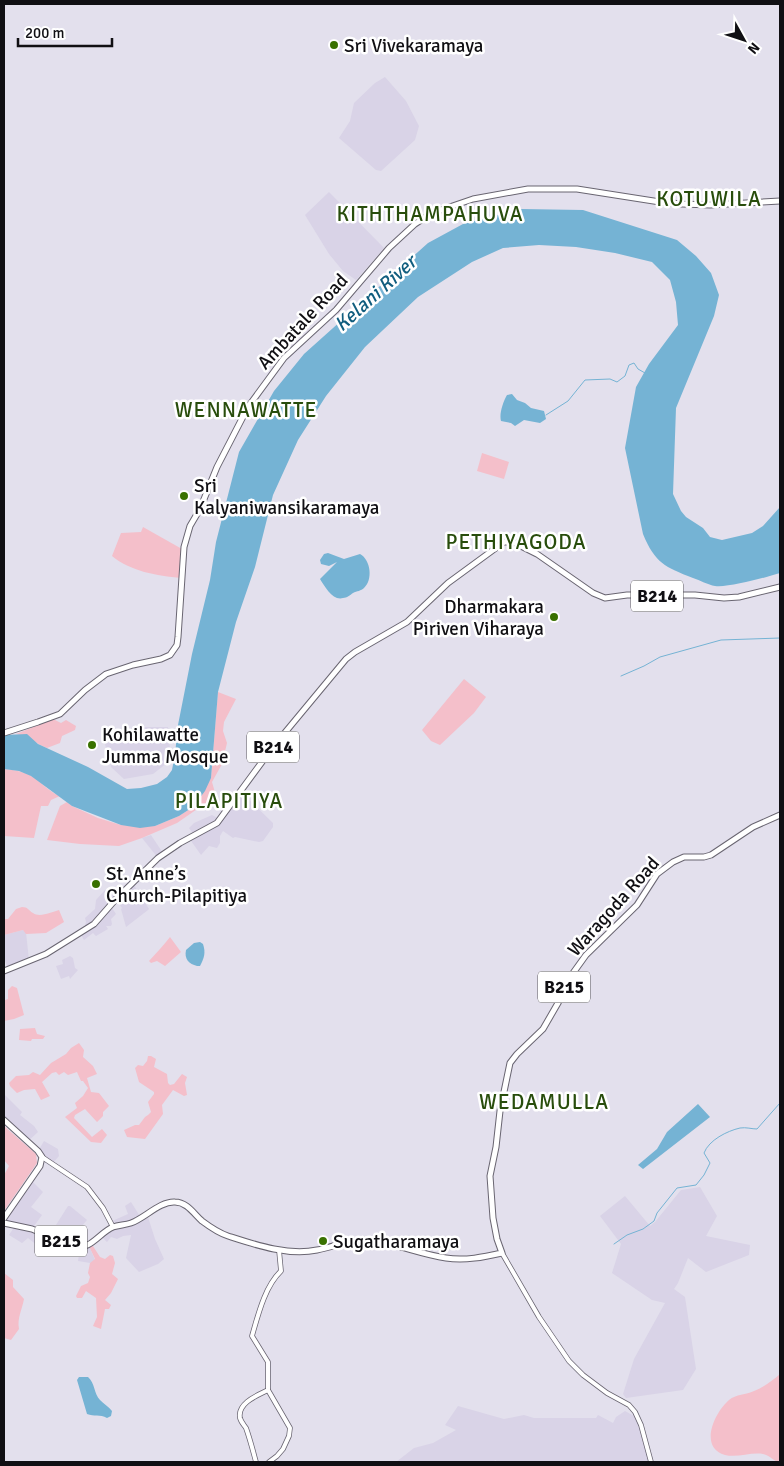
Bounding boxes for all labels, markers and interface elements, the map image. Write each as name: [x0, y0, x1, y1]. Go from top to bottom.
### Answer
scale bar: [18, 15, 111, 47]
north arrow: [719, 15, 769, 65]
text: 200 m: [25, 24, 65, 42]
place label: Sri Vivekaramaya: [344, 34, 483, 58]
marker: Sri Vivekaramaya: [328, 39, 340, 51]
text: N: [744, 39, 763, 57]
district label: KOTUWILA: [656, 186, 762, 212]
district label: KITHTHAMPAHUVA: [337, 201, 524, 227]
water label: Kelani River: [329, 248, 423, 337]
street label: Ambatale Road: [252, 269, 353, 375]
district label: WENNAWATTE: [175, 397, 317, 423]
place label: Sri Kalyaniwansikaramaya: [194, 474, 379, 520]
marker: Sri Kalyaniwansikaramaya: [178, 490, 190, 502]
district label: PETHIYAGODA: [446, 529, 587, 555]
road number: B214: [631, 580, 683, 612]
place label: Dharmakara Piriven Viharaya: [413, 595, 544, 641]
marker: Dharmakara Piriven Viharaya: [548, 611, 560, 623]
place label: Kohilawatte Jumma Mosque: [102, 723, 228, 769]
road number: B214: [247, 732, 299, 762]
marker: Kohilawatte Jumma Mosque: [86, 739, 98, 751]
district label: PILAPITIYA: [175, 788, 283, 814]
street label: Waragoda Road: [563, 852, 665, 962]
place label: St. Anne’s Church-Pilapitiya: [106, 862, 247, 908]
marker: St. Anne’s Church-Pilapitiya: [90, 878, 102, 890]
road number: B215: [538, 972, 590, 1002]
district label: WEDAMULLA: [479, 1089, 609, 1115]
road number: B215: [35, 1226, 87, 1256]
place label: Sugatharamaya: [333, 1230, 459, 1254]
marker: Sugatharamaya: [317, 1235, 329, 1247]

